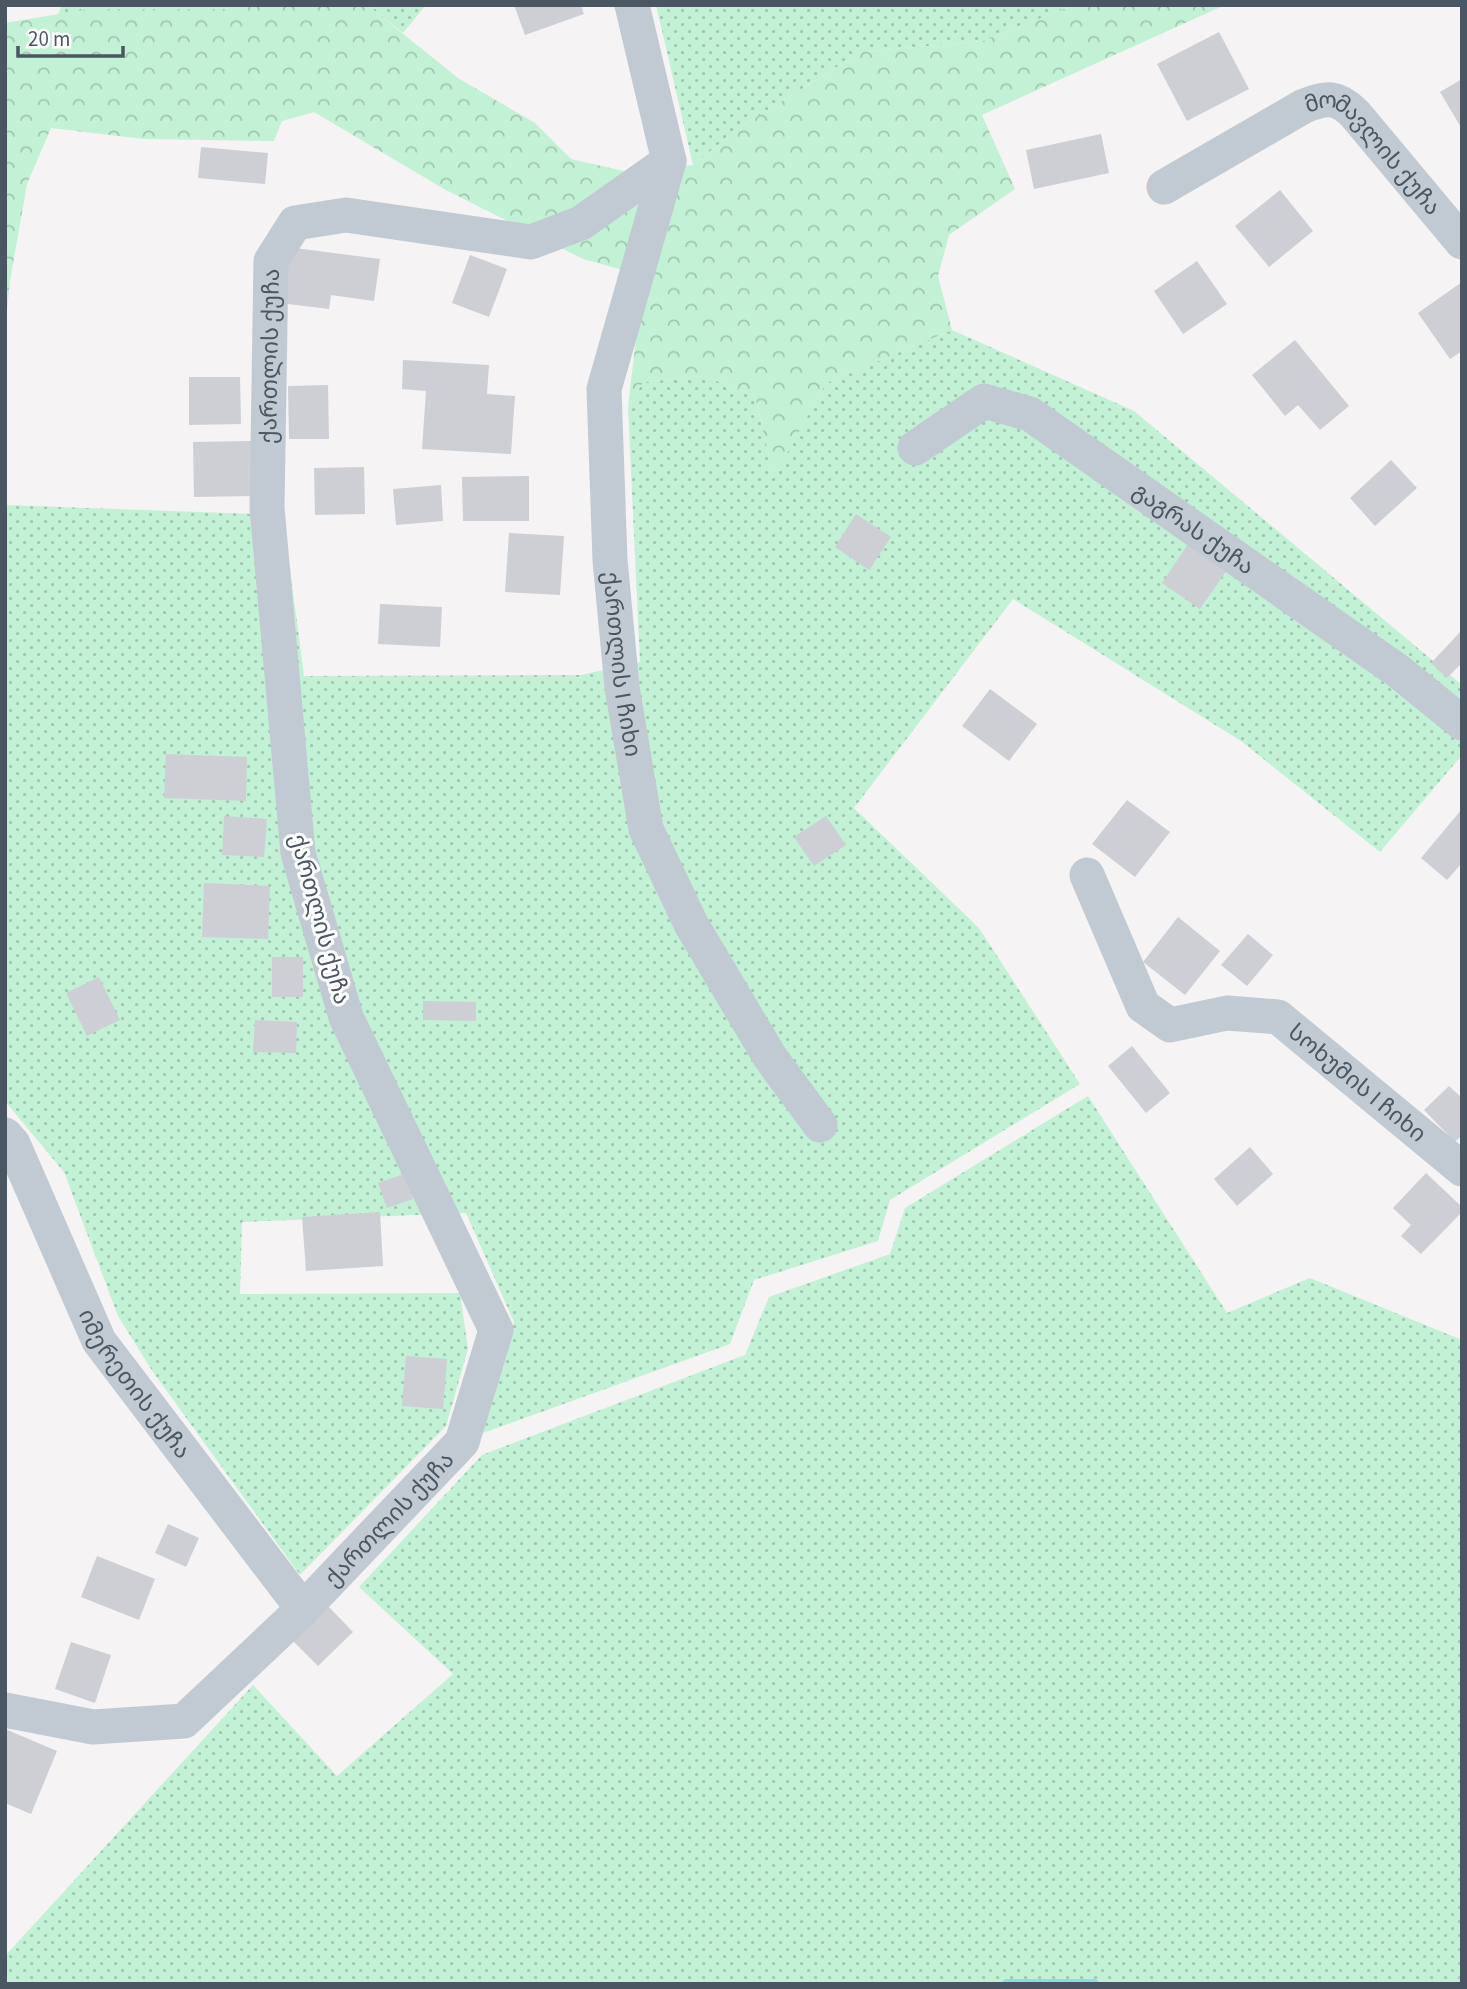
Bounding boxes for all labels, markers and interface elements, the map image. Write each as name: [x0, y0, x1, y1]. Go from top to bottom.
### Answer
scale bar: [18, 14, 122, 58]
text: 20 m: [28, 24, 70, 54]
street label: მომავლის ქუჩა: [1300, 83, 1449, 222]
street label: ქართლის ქუჩა: [252, 268, 287, 444]
street label: გაგრას ქუჩა: [1126, 474, 1261, 583]
street label: ქართლის I ჩიხი: [595, 570, 650, 759]
street label: ქართლის ქუჩა: [281, 830, 359, 1008]
street label: სოხუმის I ჩიხი: [1281, 1016, 1434, 1150]
street label: იმერეთის ქუჩა: [70, 1303, 199, 1465]
street label: ქართლის ქუჩა: [317, 1444, 461, 1594]

